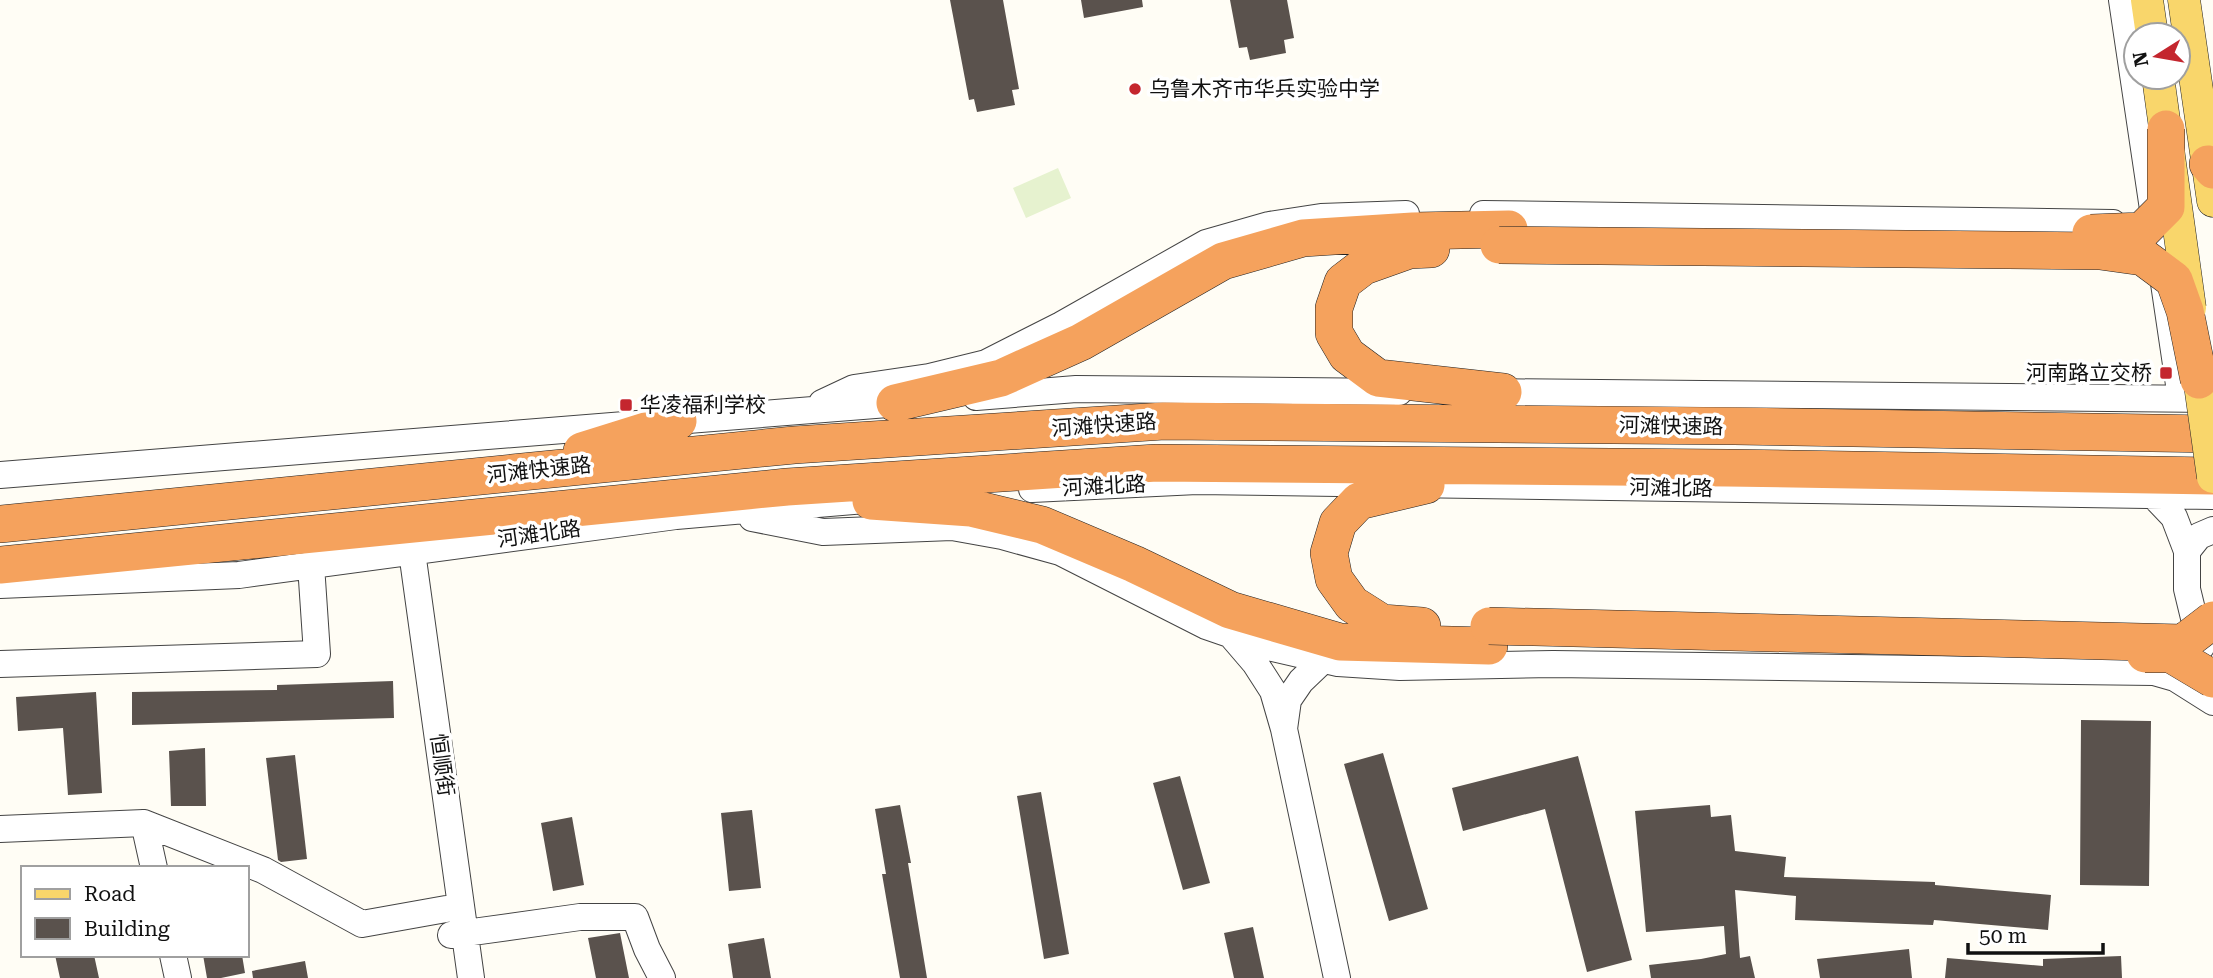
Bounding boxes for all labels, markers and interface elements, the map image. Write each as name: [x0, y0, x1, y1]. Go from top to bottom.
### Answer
north arrow: [2122, 21, 2192, 91]
text: N: [2128, 49, 2153, 69]
place label: 乌鲁木齐市华兵实验中学: [1149, 77, 1380, 101]
marker: 乌鲁木齐市华兵实验中学: [1127, 81, 1143, 97]
place label: 河南路立交桥: [2026, 361, 2152, 385]
marker: 河南路立交桥: [2158, 365, 2174, 381]
place label: 华凌福利学校: [640, 393, 766, 417]
marker: 华凌福利学校: [618, 397, 634, 413]
street label: 河滩快速路: [1051, 409, 1157, 441]
street label: 河滩快速路: [1618, 413, 1724, 439]
street label: 河滩快速路: [486, 453, 592, 487]
street label: 河滩北路: [1061, 472, 1147, 500]
street label: 河滩北路: [1629, 475, 1713, 501]
street label: 河滩北路: [496, 516, 582, 552]
street label: 恒顺街: [426, 732, 458, 798]
legend: [21, 866, 248, 957]
text: Road: [84, 882, 136, 906]
scale bar: [1968, 912, 2103, 956]
text: Building: [84, 917, 170, 941]
text: 50 m: [1979, 924, 2027, 948]

